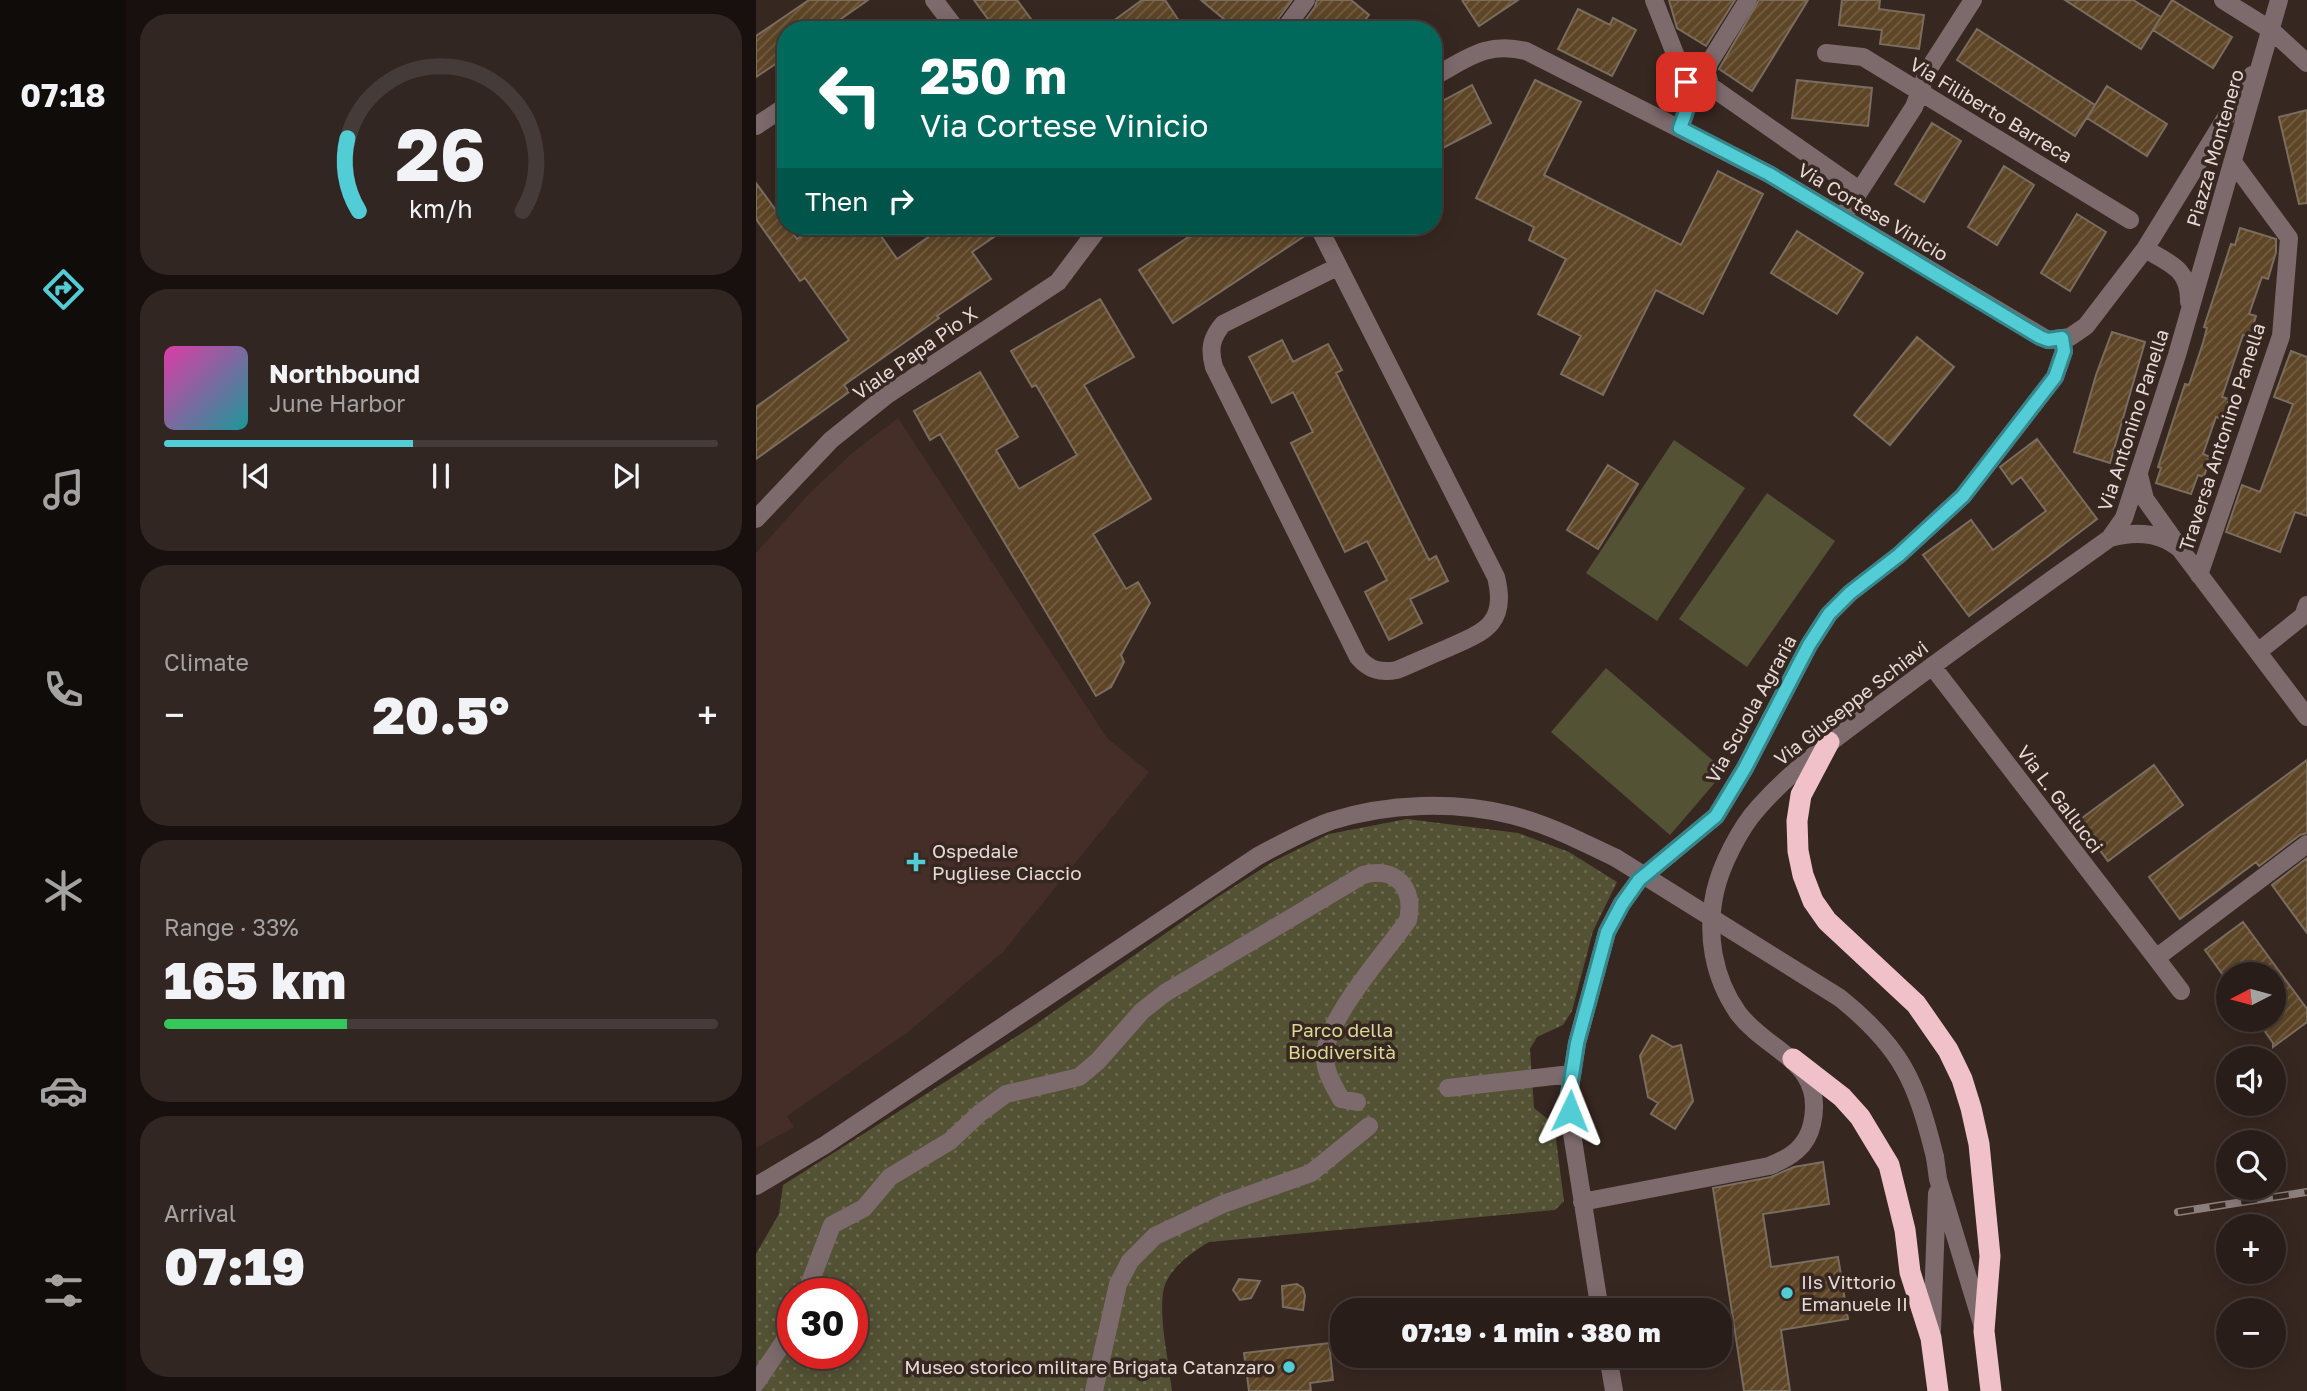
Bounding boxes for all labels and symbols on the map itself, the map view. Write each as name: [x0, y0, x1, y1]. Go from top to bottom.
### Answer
pin: [1656, 52, 1716, 112]
street label: Via Filiberto Barreca: [1906, 52, 2077, 167]
street label: Piazza Montenero: [2181, 67, 2248, 229]
street label: Via Cortese Vinicio: [1794, 158, 1953, 266]
street label: Viale Papa Pio X: [848, 301, 981, 404]
street label: Traversa Antonino Panella: [2174, 320, 2269, 554]
street label: Via Antonino Panella: [2092, 326, 2173, 514]
street label: Via Scuola Agraria: [1700, 631, 1801, 787]
street label: Via Giuseppe Schiavi: [1769, 635, 1932, 770]
street label: Via L. Gallucci: [2013, 740, 2108, 857]
place label: Ospedale Pugliese Ciaccio: [932, 839, 1082, 884]
marker: Ospedale Pugliese Ciaccio: [906, 852, 926, 872]
north arrow: [2216, 962, 2286, 1032]
park label: Parco della Biodiversità: [1288, 1018, 1396, 1063]
position arrow: [1533, 1074, 1607, 1148]
place label: IIs Vittorio Emanuele II: [1801, 1270, 1908, 1315]
speed limit sign: 30: [777, 1278, 868, 1369]
marker: IIs Vittorio Emanuele II: [1779, 1285, 1795, 1301]
place label: Museo storico militare Brigata Catanzaro: [904, 1355, 1275, 1378]
marker: Museo storico militare Brigata Catanzaro: [1281, 1359, 1297, 1375]

